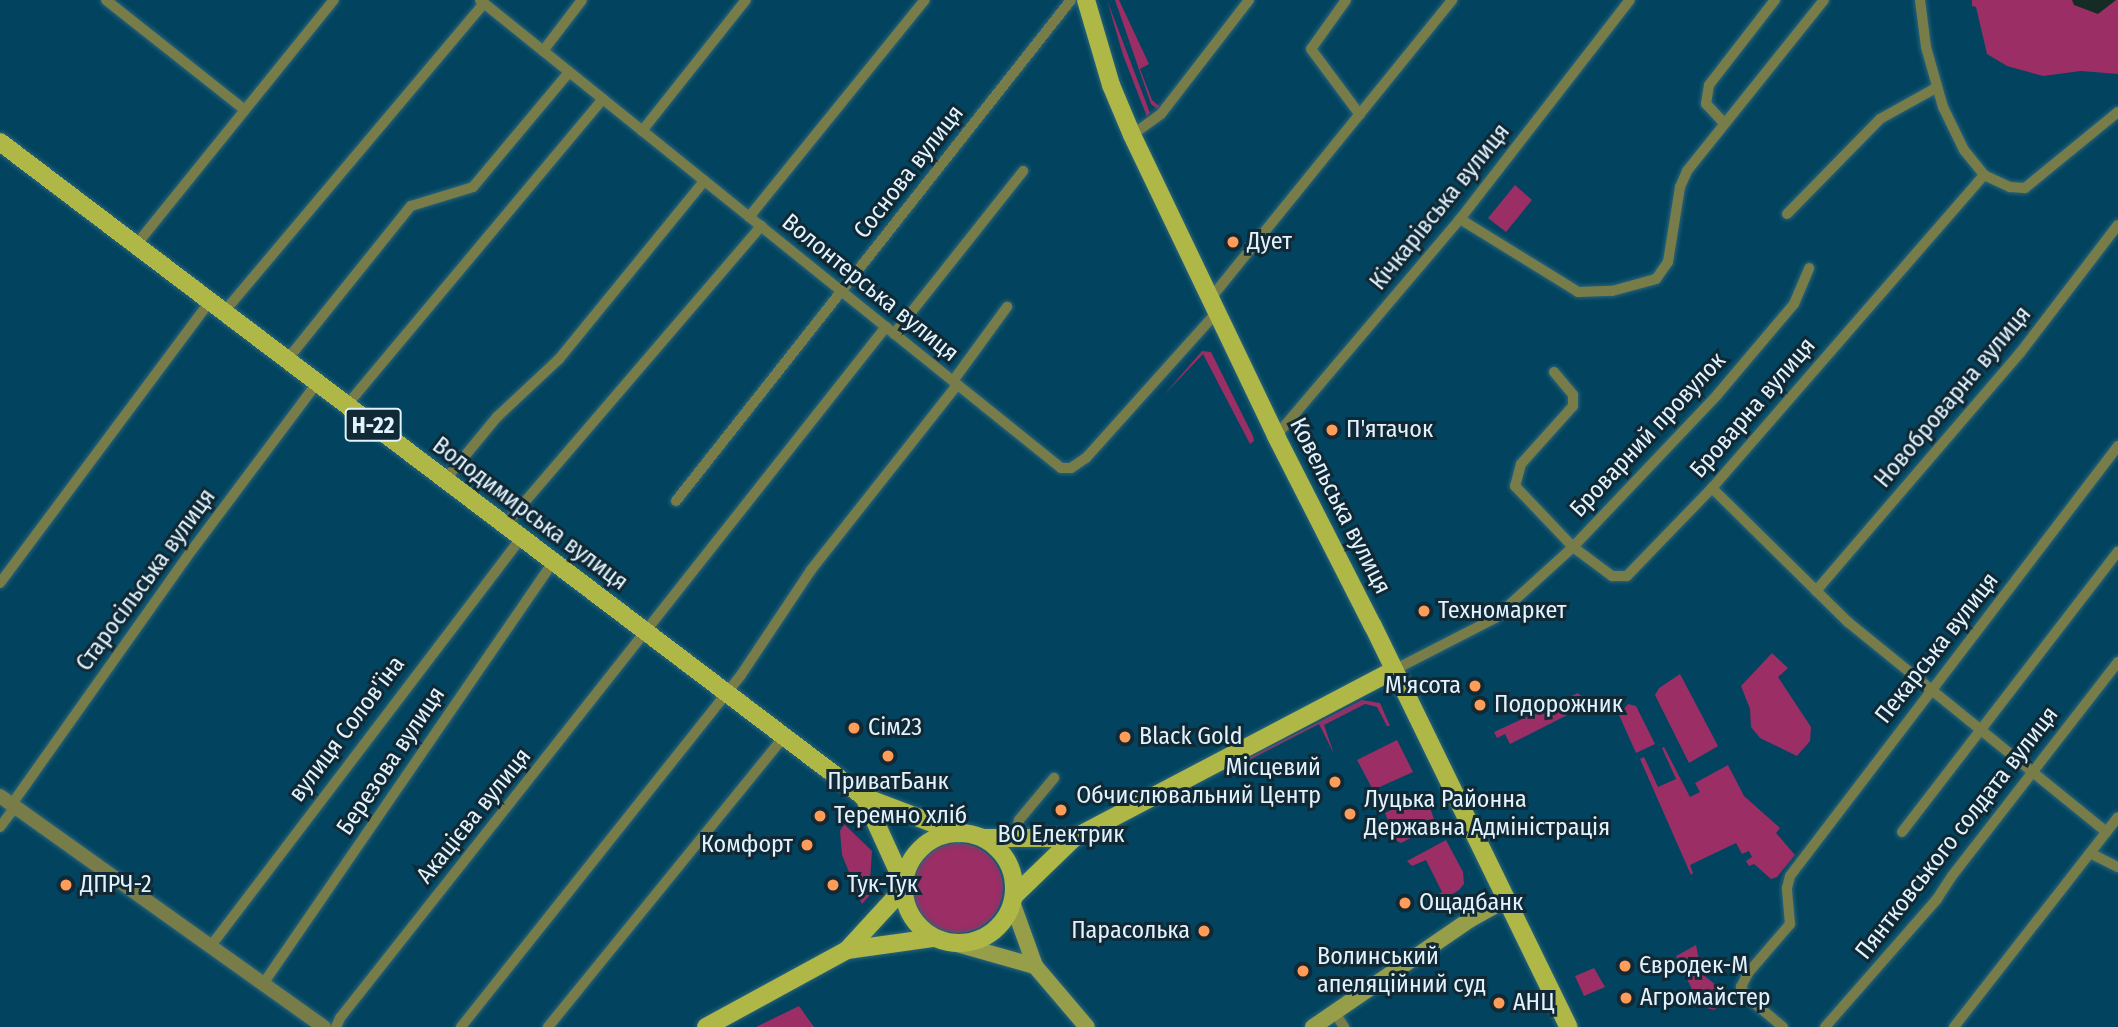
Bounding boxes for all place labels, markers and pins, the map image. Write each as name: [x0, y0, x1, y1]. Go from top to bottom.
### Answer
place label: Дует: [1247, 228, 1292, 256]
marker: Дует: [1225, 234, 1241, 250]
place label: П'ятачок: [1346, 416, 1433, 444]
marker: П'ятачок: [1324, 422, 1340, 438]
place label: Техномаркет: [1438, 597, 1567, 625]
marker: Техномаркет: [1416, 603, 1432, 619]
place label: М'ясота: [1385, 672, 1461, 700]
marker: М'ясота: [1467, 678, 1483, 694]
place label: Подорожник: [1494, 691, 1623, 719]
marker: Подорожник: [1472, 697, 1488, 713]
place label: Сім23: [868, 714, 922, 742]
marker: Сім23: [846, 720, 862, 736]
place label: Black Gold: [1139, 723, 1243, 751]
marker: Black Gold: [1117, 729, 1133, 745]
marker: ПриватБанк: [880, 748, 896, 764]
place label: Місцевий Обчислювальний Центр: [1076, 754, 1321, 810]
place label: ПриватБанк: [827, 768, 949, 796]
marker: Місцевий Обчислювальний Центр: [1327, 774, 1343, 790]
place label: Луцька Районна Державна Адміністрація: [1364, 786, 1610, 842]
place label: Теремно хліб: [834, 802, 967, 830]
marker: ВО Електрик: [1053, 802, 1069, 818]
marker: Луцька Районна Державна Адміністрація: [1342, 806, 1358, 822]
marker: Теремно хліб: [812, 808, 828, 824]
place label: ВО Електрик: [997, 821, 1125, 849]
place label: Комфорт: [701, 831, 793, 859]
marker: Комфорт: [799, 837, 815, 853]
place label: ДПРЧ-2: [80, 871, 151, 899]
place label: Тук-Тук: [847, 871, 918, 899]
marker: ДПРЧ-2: [58, 877, 74, 893]
marker: Тук-Тук: [825, 877, 841, 893]
place label: Ощадбанк: [1419, 889, 1523, 917]
marker: Ощадбанк: [1397, 895, 1413, 911]
place label: Парасолька: [1071, 917, 1190, 945]
marker: Парасолька: [1196, 923, 1212, 939]
place label: Волинський апеляційний суд: [1317, 943, 1486, 999]
place label: Євродек-М: [1639, 952, 1748, 980]
marker: Євродек-М: [1617, 958, 1633, 974]
marker: Волинський апеляційний суд: [1295, 963, 1311, 979]
place label: Агромайстер: [1640, 984, 1771, 1012]
place label: АНЦ: [1513, 989, 1555, 1017]
marker: Агромайстер: [1618, 990, 1634, 1006]
marker: АНЦ: [1491, 995, 1507, 1011]

